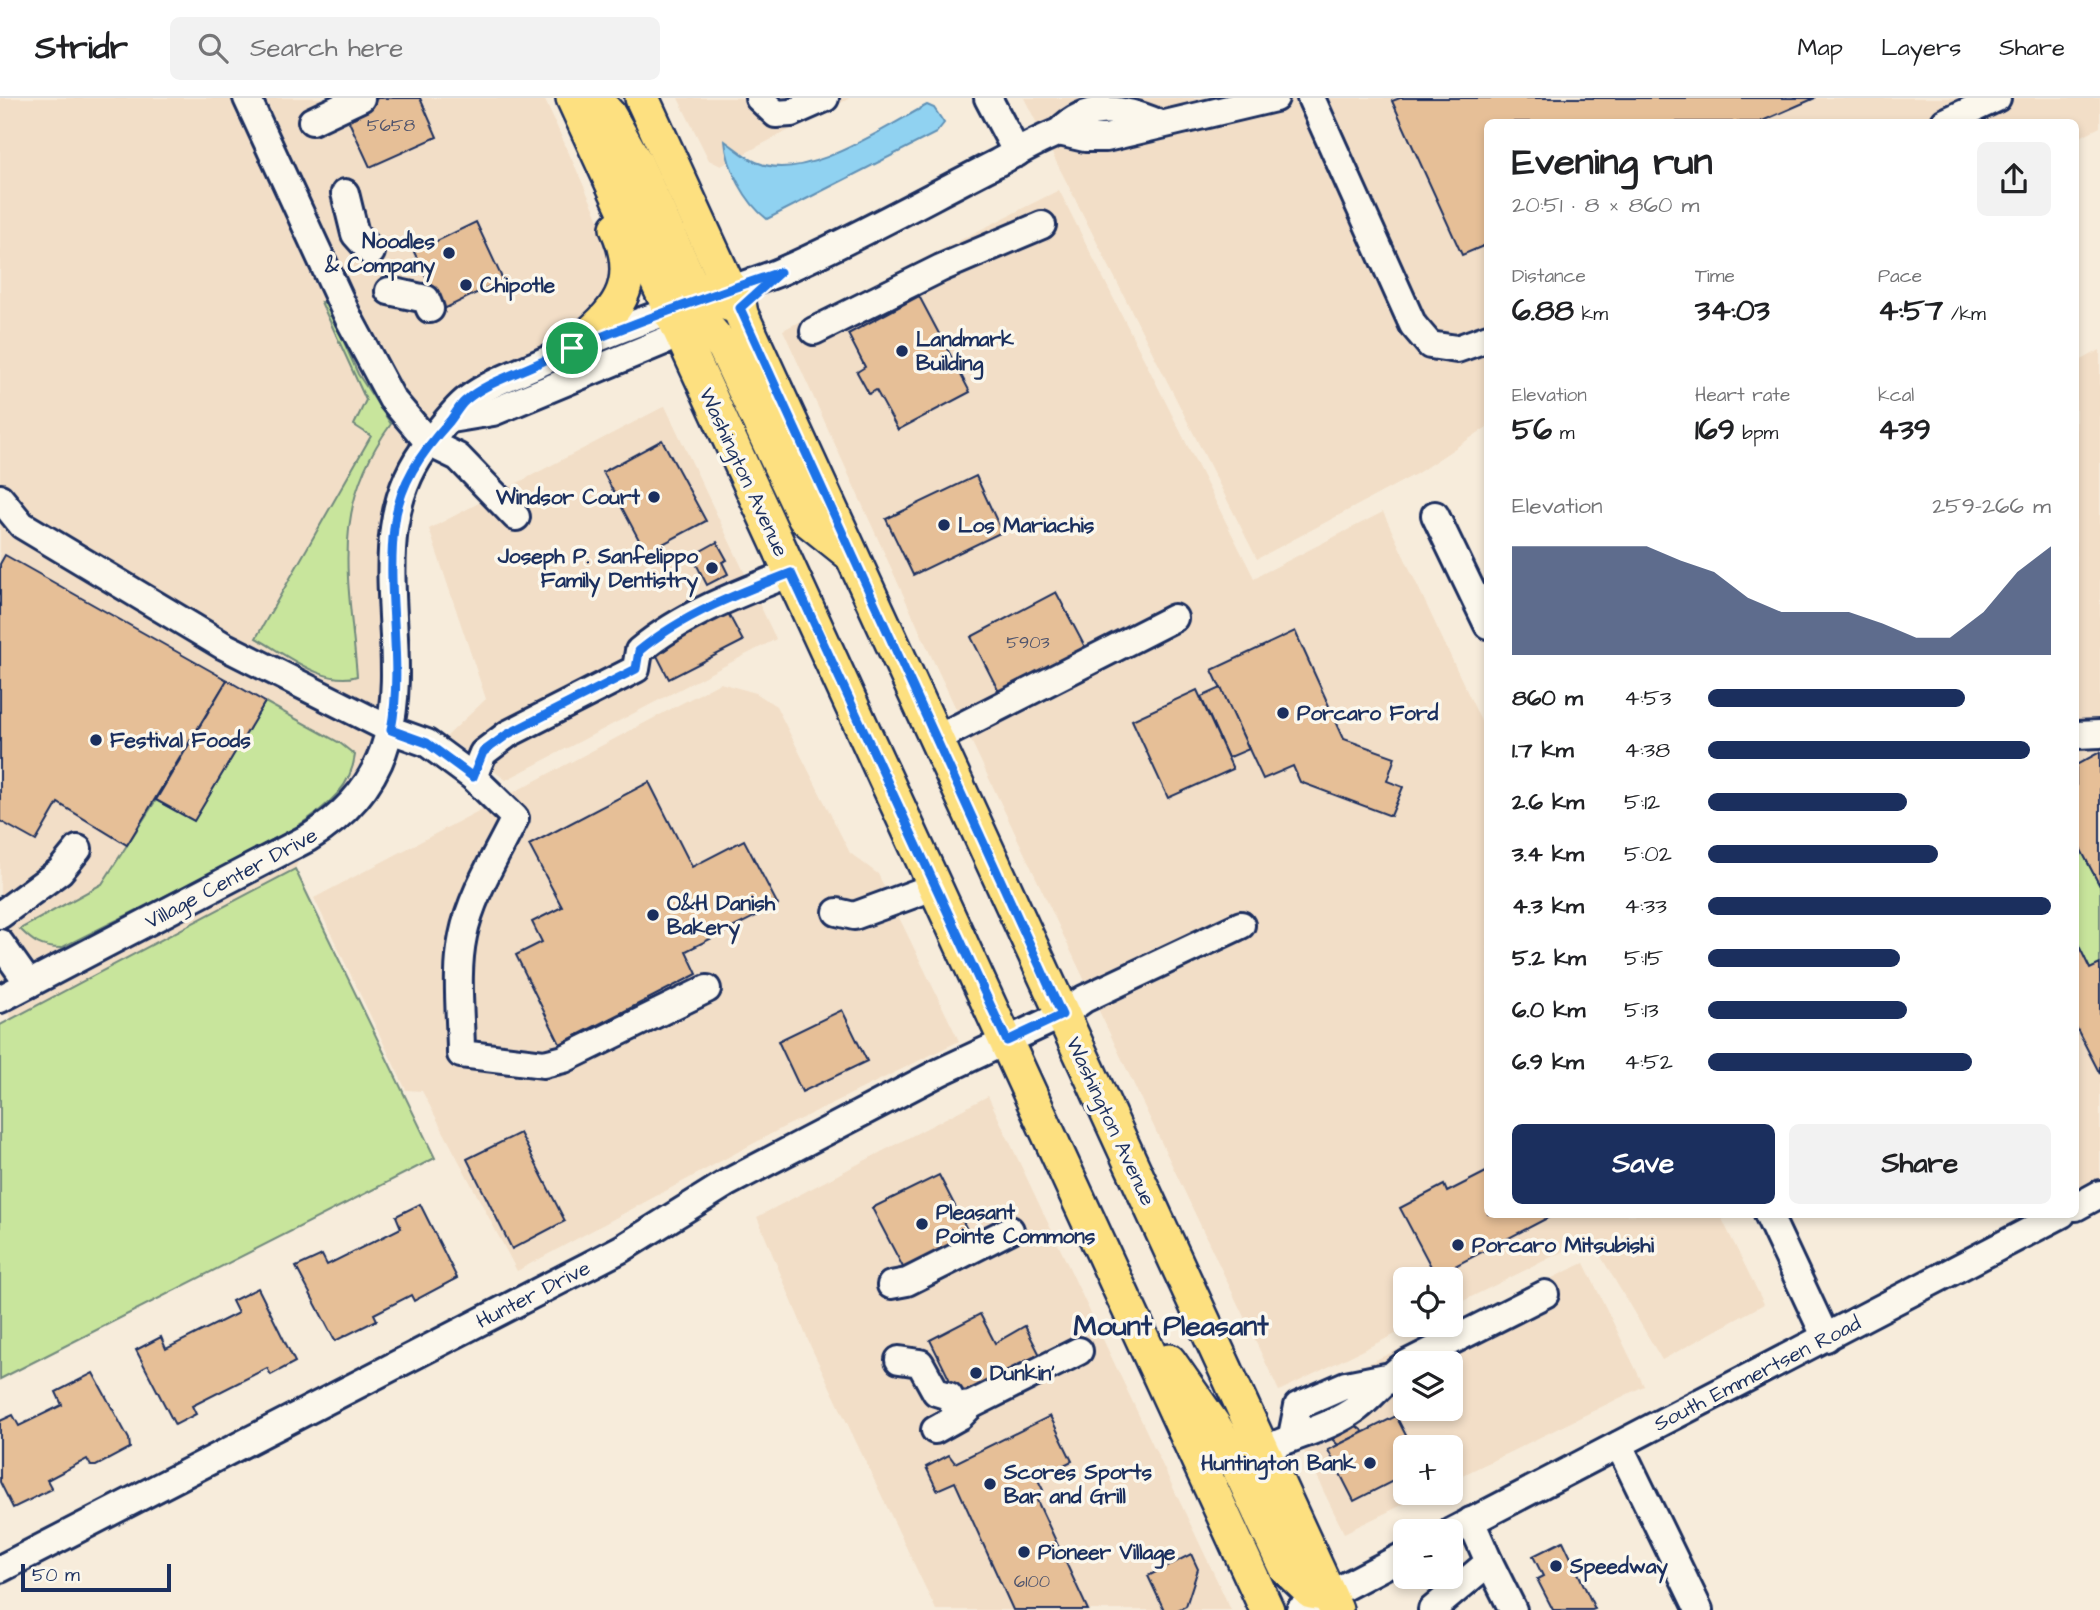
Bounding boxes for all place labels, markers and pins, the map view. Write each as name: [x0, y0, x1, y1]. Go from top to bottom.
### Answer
place label: Noodles & Company: [324, 227, 435, 283]
marker: Noodles & Company: [441, 245, 457, 261]
place label: Chipotle: [480, 271, 556, 301]
marker: Chipotle: [458, 277, 474, 293]
pin: [542, 318, 602, 378]
place label: Landmark Building: [916, 325, 1014, 380]
marker: Landmark Building: [894, 343, 910, 359]
place label: Windsor Court: [495, 483, 641, 512]
marker: Windsor Court: [646, 489, 662, 505]
place label: Los Mariachis: [958, 511, 1095, 540]
marker: Los Mariachis: [936, 517, 952, 533]
place label: Joseph P. Sanfelippo Family Dentistry: [497, 542, 698, 598]
marker: Joseph P. Sanfelippo Family Dentistry: [704, 560, 720, 576]
place label: Porcaro Ford: [1297, 699, 1439, 728]
marker: Porcaro Ford: [1275, 705, 1291, 721]
place label: Festival Foods: [110, 726, 251, 755]
marker: Festival Foods: [88, 732, 104, 748]
place label: O&H Danish Bakery: [667, 889, 776, 945]
marker: O&H Danish Bakery: [645, 907, 661, 923]
place label: Pleasant Pointe Commons: [936, 1198, 1096, 1251]
marker: Pleasant Pointe Commons: [914, 1216, 930, 1232]
place label: Porcaro Mitsubishi: [1472, 1231, 1655, 1260]
marker: Porcaro Mitsubishi: [1450, 1237, 1466, 1253]
place label: Dunkin': [990, 1359, 1055, 1388]
marker: Dunkin': [968, 1365, 984, 1381]
place label: Huntington Bank: [1201, 1449, 1356, 1480]
marker: Huntington Bank: [1362, 1455, 1378, 1471]
place label: Scores Sports Bar and Grill: [1003, 1458, 1153, 1511]
marker: Scores Sports Bar and Grill: [982, 1476, 998, 1492]
place label: Pioneer Village: [1038, 1538, 1176, 1569]
marker: Pioneer Village: [1016, 1544, 1032, 1560]
place label: Speedway: [1569, 1552, 1668, 1584]
marker: Speedway: [1548, 1558, 1564, 1574]

